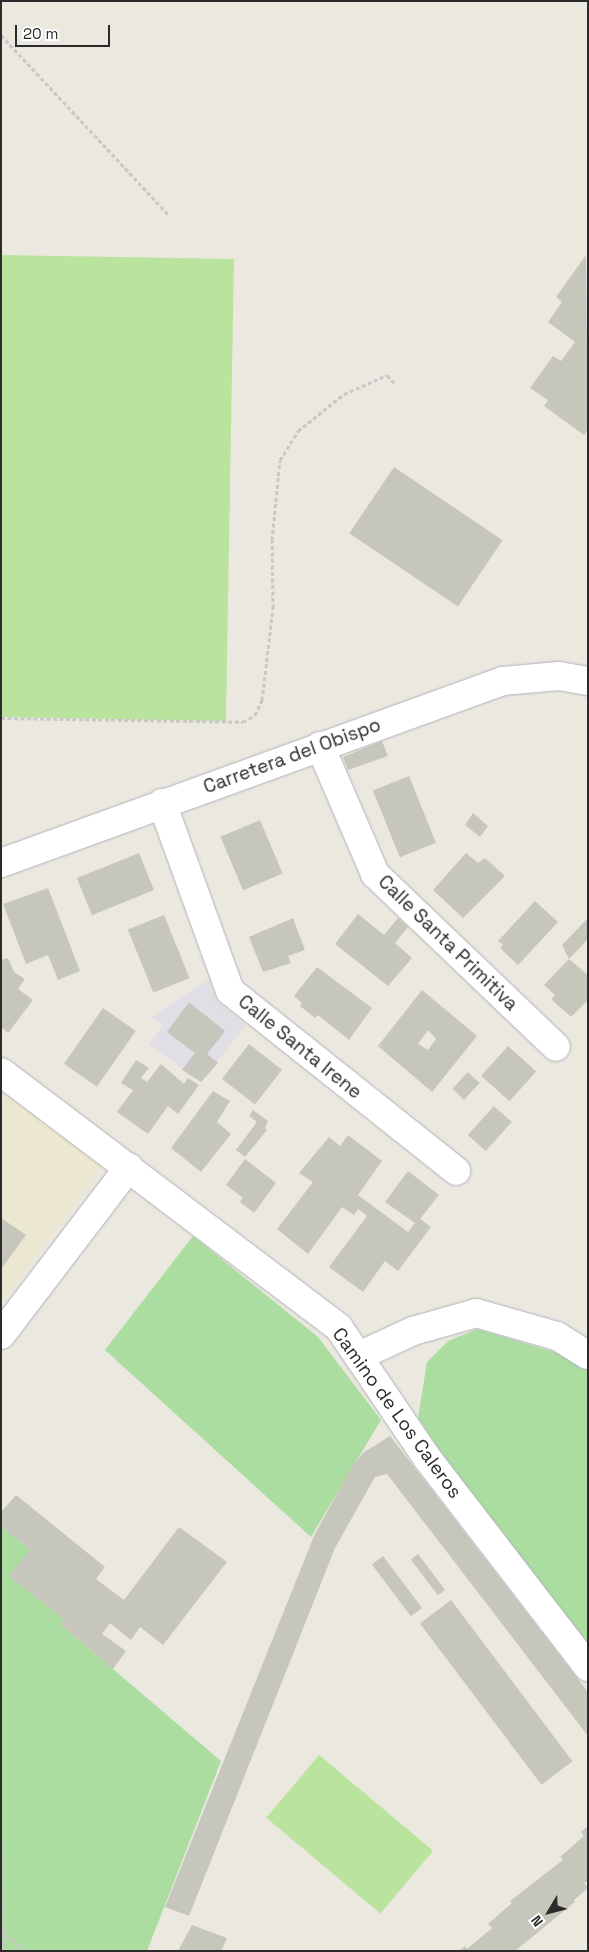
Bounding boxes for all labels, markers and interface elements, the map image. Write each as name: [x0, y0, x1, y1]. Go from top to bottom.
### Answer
scale bar: [18, 15, 112, 47]
text: 20 m: [23, 24, 58, 43]
street label: Carretera del Obispo: [200, 713, 384, 799]
street label: Calle Santa Primitiva: [373, 870, 523, 1016]
street label: Calle Santa Irene: [234, 990, 366, 1104]
street label: Camino de Los Caleros: [327, 1323, 467, 1503]
north arrow: [524, 1887, 574, 1937]
text: N: [527, 1912, 547, 1930]

